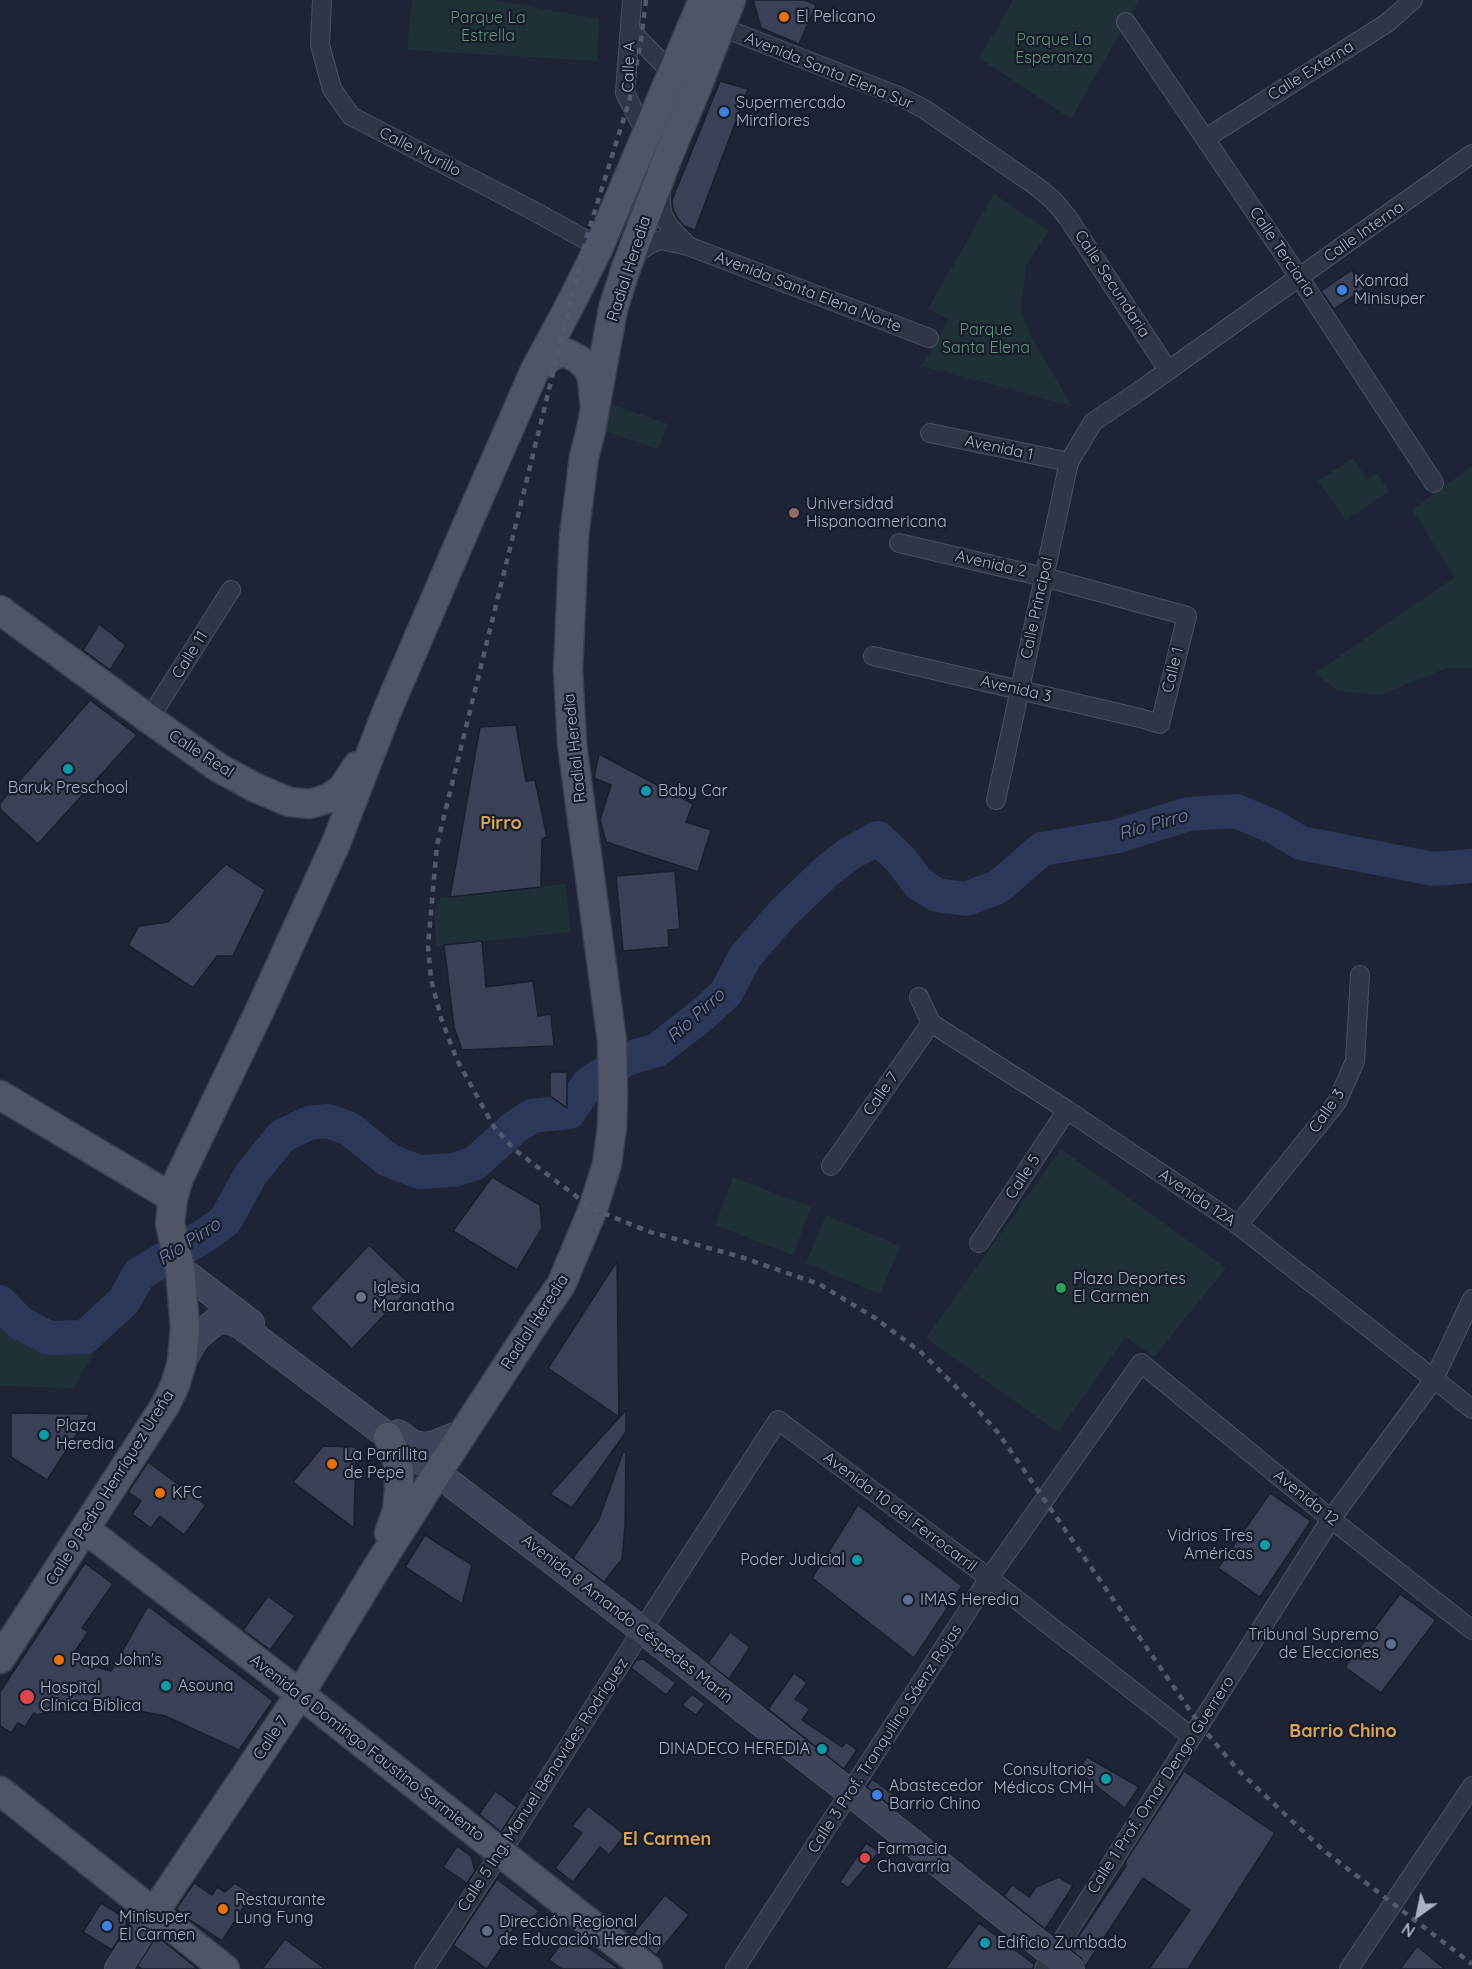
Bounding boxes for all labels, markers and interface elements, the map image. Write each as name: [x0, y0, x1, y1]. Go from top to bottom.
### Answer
place label: El Pelicano: [796, 7, 876, 27]
park label: Parque La Estrella: [450, 8, 526, 46]
marker: El Pelicano: [777, 10, 791, 24]
street label: Avenida Santa Elena Sur: [742, 28, 916, 114]
park label: Parque La Esperanza: [1015, 30, 1093, 68]
street label: Calle Externa: [1264, 37, 1358, 105]
street label: Calle A: [619, 41, 639, 93]
place label: Supermercado Miraflores: [736, 93, 846, 131]
marker: Supermercado Miraflores: [717, 105, 731, 119]
street label: Calle Murillo: [376, 123, 464, 181]
street label: Calle Interna: [1320, 197, 1408, 267]
street label: Calle Terciaria: [1245, 204, 1319, 300]
street label: Radial Heredia: [603, 214, 655, 324]
street label: Calle Secundaria: [1070, 227, 1154, 341]
street label: Avenida Santa Elena Norte: [712, 248, 904, 336]
place label: Konrad Minisuper: [1354, 271, 1425, 309]
marker: Konrad Minisuper: [1335, 283, 1349, 297]
park label: Parque Santa Elena: [942, 320, 1030, 358]
street label: Avenida 1: [963, 431, 1035, 465]
place label: Universidad Hispanoamericana: [806, 494, 947, 532]
marker: Universidad Hispanoamericana: [787, 506, 801, 520]
street label: Avenida 2: [953, 546, 1029, 582]
street label: Calle Principal: [1017, 555, 1057, 661]
street label: Calle 11: [168, 628, 212, 682]
street label: Calle 1: [1158, 645, 1188, 695]
street label: Avenida 3: [979, 672, 1053, 706]
street label: Radial Heredia: [560, 693, 590, 803]
street label: Calle Real: [165, 726, 237, 782]
marker: Baruk Preschool: [61, 762, 75, 776]
place label: Baruk Preschool: [8, 778, 128, 798]
place label: Baby Car: [658, 781, 728, 801]
marker: Baby Car: [639, 784, 653, 798]
water label: Río Pirro: [1116, 805, 1190, 845]
district label: Pirro: [480, 813, 522, 835]
water label: Río Pirro: [663, 984, 729, 1048]
street label: Calle 7: [859, 1068, 903, 1120]
street label: Calle 3: [1305, 1085, 1349, 1137]
street label: Calle 5: [1001, 1151, 1045, 1203]
street label: Avenida 12A: [1155, 1165, 1239, 1231]
water label: Río Pirro: [154, 1214, 224, 1270]
place label: Plaza Deportes El Carmen: [1073, 1269, 1186, 1307]
street label: Radial Heredia: [497, 1271, 573, 1373]
place label: Iglesia Maranatha: [373, 1278, 455, 1316]
marker: Plaza Deportes El Carmen: [1054, 1281, 1068, 1295]
marker: Iglesia Maranatha: [354, 1290, 368, 1304]
street label: Calle 9 Pedro Henríquez Ureña: [42, 1387, 178, 1589]
place label: Plaza Heredia: [56, 1416, 114, 1454]
marker: Plaza Heredia: [37, 1428, 51, 1442]
place label: La Parrillita de Pepe: [344, 1445, 427, 1483]
street label: Avenida 10 del Ferrocarril: [819, 1448, 981, 1576]
marker: La Parrillita de Pepe: [325, 1457, 339, 1471]
street label: Avenida 12: [1269, 1466, 1343, 1530]
place label: KFC: [172, 1483, 202, 1503]
marker: KFC: [153, 1486, 167, 1500]
place label: Vidrios Tres Américas: [1167, 1526, 1253, 1564]
street label: Avenida 8 Amando Céspedes Marín: [518, 1531, 736, 1707]
marker: Vidrios Tres Américas: [1258, 1538, 1272, 1552]
place label: Poder Judicial: [740, 1550, 845, 1570]
marker: Poder Judicial: [850, 1553, 864, 1567]
place label: IMAS Heredia: [920, 1590, 1019, 1610]
marker: IMAS Heredia: [901, 1593, 915, 1607]
street label: Calle 3 Prof. Tranquilino Sáenz Rojas: [804, 1621, 966, 1857]
place label: Tribunal Supremo de Elecciones: [1248, 1625, 1379, 1663]
marker: Tribunal Supremo de Elecciones: [1384, 1637, 1398, 1651]
place label: Papa John's: [71, 1650, 162, 1670]
street label: Avenida 6 Domingo Faustino Sarmiento: [246, 1650, 488, 1846]
marker: Papa John's: [52, 1653, 66, 1667]
street label: Calle 5 Ing. Manuel Benavides Rodríguez: [454, 1655, 632, 1915]
street label: Calle 1 Prof. Omar Dengo Guerrero: [1083, 1673, 1239, 1897]
place label: Asouna: [178, 1676, 234, 1696]
place label: Hospital Clínica Bíblica: [40, 1678, 141, 1716]
marker: Asouna: [159, 1679, 173, 1693]
marker: Hospital Clínica Bíblica: [18, 1688, 36, 1706]
street label: Calle 7: [249, 1712, 293, 1764]
district label: Barrio Chino: [1289, 1721, 1397, 1743]
place label: DINADECO HEREDIA: [659, 1739, 810, 1759]
marker: DINADECO HEREDIA: [815, 1742, 829, 1756]
place label: Consultorios Médicos CMH: [994, 1760, 1094, 1798]
marker: Consultorios Médicos CMH: [1099, 1772, 1113, 1786]
place label: Abastecedor Barrio Chino: [889, 1776, 983, 1814]
marker: Abastecedor Barrio Chino: [870, 1788, 884, 1802]
district label: El Carmen: [623, 1829, 711, 1851]
place label: Farmacia Chavarría: [877, 1839, 950, 1877]
marker: Farmacia Chavarría: [858, 1851, 872, 1865]
north arrow: [1388, 1885, 1448, 1945]
place label: Restaurante Lung Fung: [235, 1890, 326, 1928]
marker: Restaurante Lung Fung: [216, 1902, 230, 1916]
place label: Minisuper El Carmen: [119, 1907, 195, 1945]
place label: Dirección Regional de Educación Heredia: [499, 1912, 661, 1950]
marker: Minisuper El Carmen: [100, 1919, 114, 1933]
text: N: [1398, 1919, 1419, 1942]
marker: Dirección Regional de Educación Heredia: [480, 1924, 494, 1938]
place label: Edificio Zumbado: [997, 1933, 1127, 1953]
marker: Edificio Zumbado: [978, 1936, 992, 1950]

